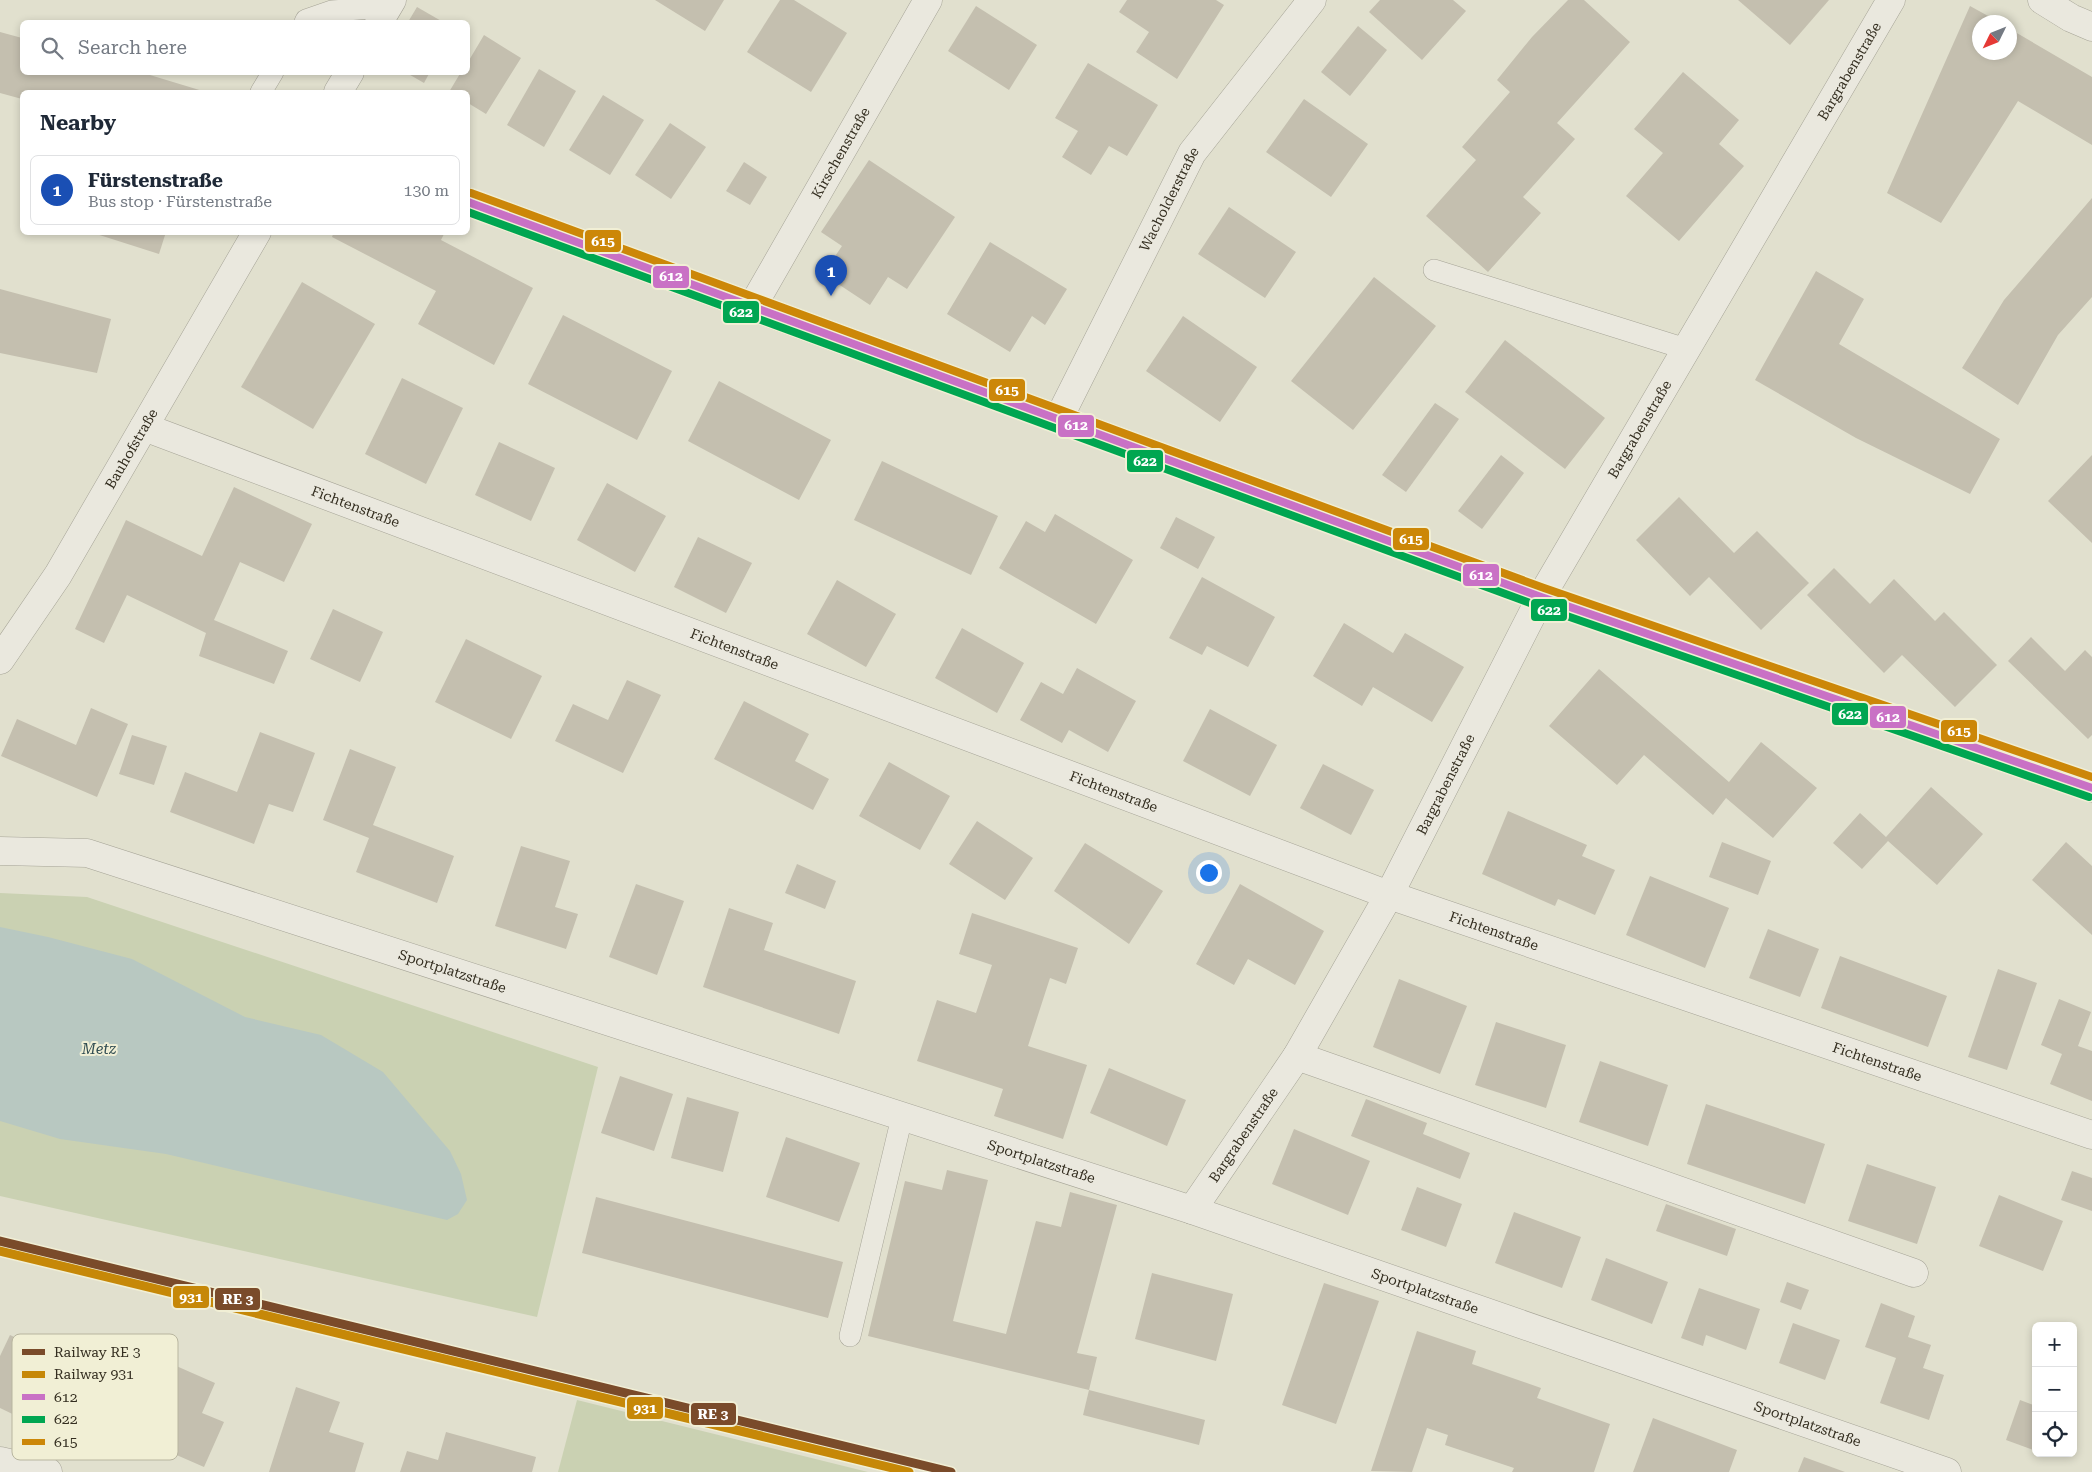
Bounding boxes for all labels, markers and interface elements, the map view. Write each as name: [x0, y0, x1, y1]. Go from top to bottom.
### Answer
north arrow: [1972, 15, 2017, 60]
street label: Bargrabenstraße: [1814, 19, 1884, 123]
search box: [20, 20, 470, 75]
icon: search: [38, 34, 66, 62]
text: Search here: [78, 36, 187, 59]
street label: Kirschenstraße: [808, 104, 873, 201]
text: Nearby: [40, 111, 116, 135]
street label: Wacholderstraße: [1136, 143, 1202, 254]
text: Fürstenstraße: [88, 169, 223, 192]
text: 1: [53, 181, 61, 200]
text: 130 m: [403, 181, 449, 200]
text: Bus stop · Fürstenstraße: [88, 192, 272, 211]
line badge: 615: [584, 229, 622, 253]
text: 615: [591, 233, 615, 249]
pin: 1: [815, 255, 847, 296]
line badge: 612: [652, 265, 690, 289]
text: 612: [659, 268, 683, 284]
line badge: 622: [722, 300, 760, 324]
text: 622: [729, 304, 753, 320]
street label: Bargrabenstraße: [1604, 377, 1675, 481]
line badge: 615: [988, 378, 1026, 402]
text: 615: [995, 382, 1019, 398]
street label: Bauhofstraße: [102, 405, 161, 492]
line badge: 612: [1057, 414, 1095, 438]
text: 612: [1064, 417, 1088, 433]
line badge: 622: [1126, 449, 1164, 473]
text: 622: [1133, 453, 1157, 469]
street label: Fichtenstraße: [309, 483, 402, 531]
line badge: 615: [1392, 527, 1430, 551]
text: 615: [1399, 531, 1423, 547]
line badge: 612: [1462, 563, 1500, 587]
text: 612: [1469, 567, 1493, 583]
line badge: 622: [1530, 598, 1568, 622]
text: 622: [1537, 602, 1561, 618]
street label: Fichtenstraße: [688, 625, 781, 673]
line badge: 622: [1831, 702, 1869, 726]
line badge: 612: [1869, 705, 1907, 729]
text: 622: [1838, 706, 1862, 722]
text: 612: [1876, 709, 1900, 725]
line badge: 615: [1940, 719, 1978, 743]
text: 615: [1947, 723, 1971, 739]
street label: Bargrabenstraße: [1413, 731, 1478, 837]
street label: Fichtenstraße: [1067, 768, 1160, 816]
your location: [1196, 860, 1222, 886]
street label: Fichtenstraße: [1447, 908, 1541, 954]
street label: Sportplatzstraße: [396, 946, 509, 996]
street label: Fichtenstraße: [1831, 1039, 1924, 1084]
water label: Metz: [81, 1040, 117, 1058]
street label: Bargrabenstraße: [1205, 1084, 1281, 1185]
street label: Sportplatzstraße: [986, 1136, 1098, 1186]
street label: Sportplatzstraße: [1369, 1265, 1481, 1317]
line badge: 931: [172, 1285, 210, 1309]
line badge: RE 3: [214, 1287, 261, 1311]
text: 931: [179, 1289, 203, 1305]
text: RE 3: [223, 1291, 254, 1307]
map controls: [2032, 1322, 2077, 1457]
button: +: [2032, 1322, 2077, 1367]
legend: [12, 1334, 178, 1460]
text: Railway RE 3: [54, 1344, 141, 1360]
text: Railway 931: [54, 1366, 134, 1382]
button: −: [2032, 1367, 2077, 1412]
text: 612: [54, 1389, 78, 1405]
line badge: 931: [626, 1396, 664, 1420]
street label: Sportplatzstraße: [1752, 1398, 1864, 1450]
text: 931: [633, 1400, 657, 1416]
line badge: RE 3: [690, 1402, 737, 1426]
text: RE 3: [698, 1406, 729, 1422]
text: 622: [54, 1411, 78, 1427]
button: locate: [2032, 1412, 2077, 1457]
text: 615: [54, 1434, 78, 1450]

